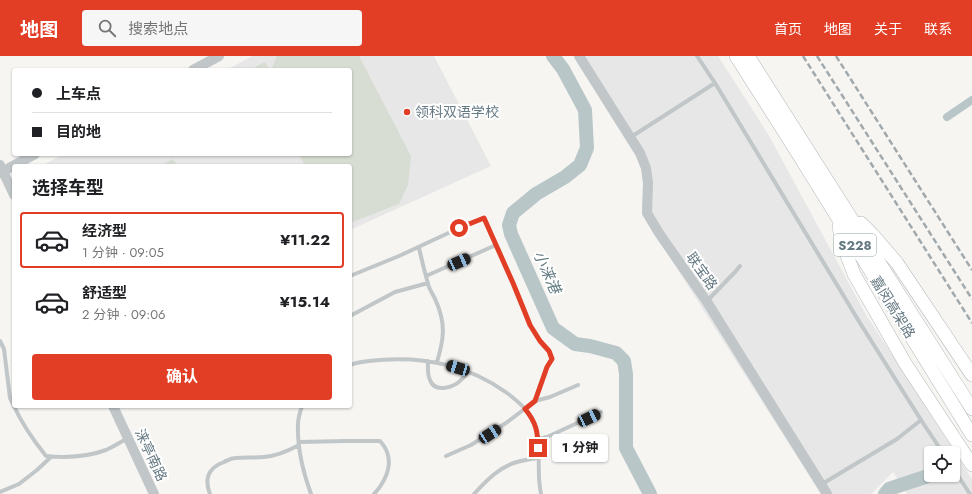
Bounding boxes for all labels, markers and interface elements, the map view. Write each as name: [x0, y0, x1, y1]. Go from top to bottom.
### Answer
search box: [82, 10, 362, 46]
text: 地图: [20, 16, 58, 43]
icon: search: [96, 17, 118, 39]
text: 搜索地点: [128, 18, 188, 40]
text: 首页: [774, 19, 802, 39]
text: 地图: [824, 19, 852, 39]
text: 关于: [874, 19, 902, 39]
text: 联系: [924, 19, 952, 39]
text: 上车点: [56, 83, 101, 105]
place label: 领科双语学校: [415, 102, 499, 122]
marker: 领科双语学校: [402, 107, 412, 117]
text: 目的地: [56, 121, 101, 143]
text: 选择车型: [32, 175, 104, 201]
route start: [450, 219, 468, 237]
text: 经济型: [82, 220, 127, 242]
icon: car: [34, 222, 70, 258]
text: ¥11.22: [280, 229, 330, 251]
road number: S228: [834, 234, 876, 256]
text: 1 分钟 · 09:05: [82, 243, 164, 262]
water label: 小涞港: [528, 247, 567, 299]
street label: 联宝路: [682, 248, 722, 294]
car: [446, 252, 472, 272]
street label: 嘉闵高架路: [866, 272, 920, 342]
text: 舒适型: [82, 282, 127, 304]
icon: car: [34, 284, 70, 320]
text: ¥15.14: [280, 291, 330, 313]
text: 2 分钟 · 09:06: [82, 305, 165, 324]
button: 确认: [32, 354, 332, 400]
car: [445, 359, 471, 377]
car: [576, 407, 602, 429]
car: [477, 422, 503, 446]
street label: 涞亭南路: [130, 425, 172, 485]
callout: 1 分钟: [552, 434, 608, 462]
text: 1 分钟: [562, 438, 598, 457]
route end: [529, 439, 547, 457]
map controls: [924, 446, 960, 482]
button: locate: [924, 446, 960, 482]

